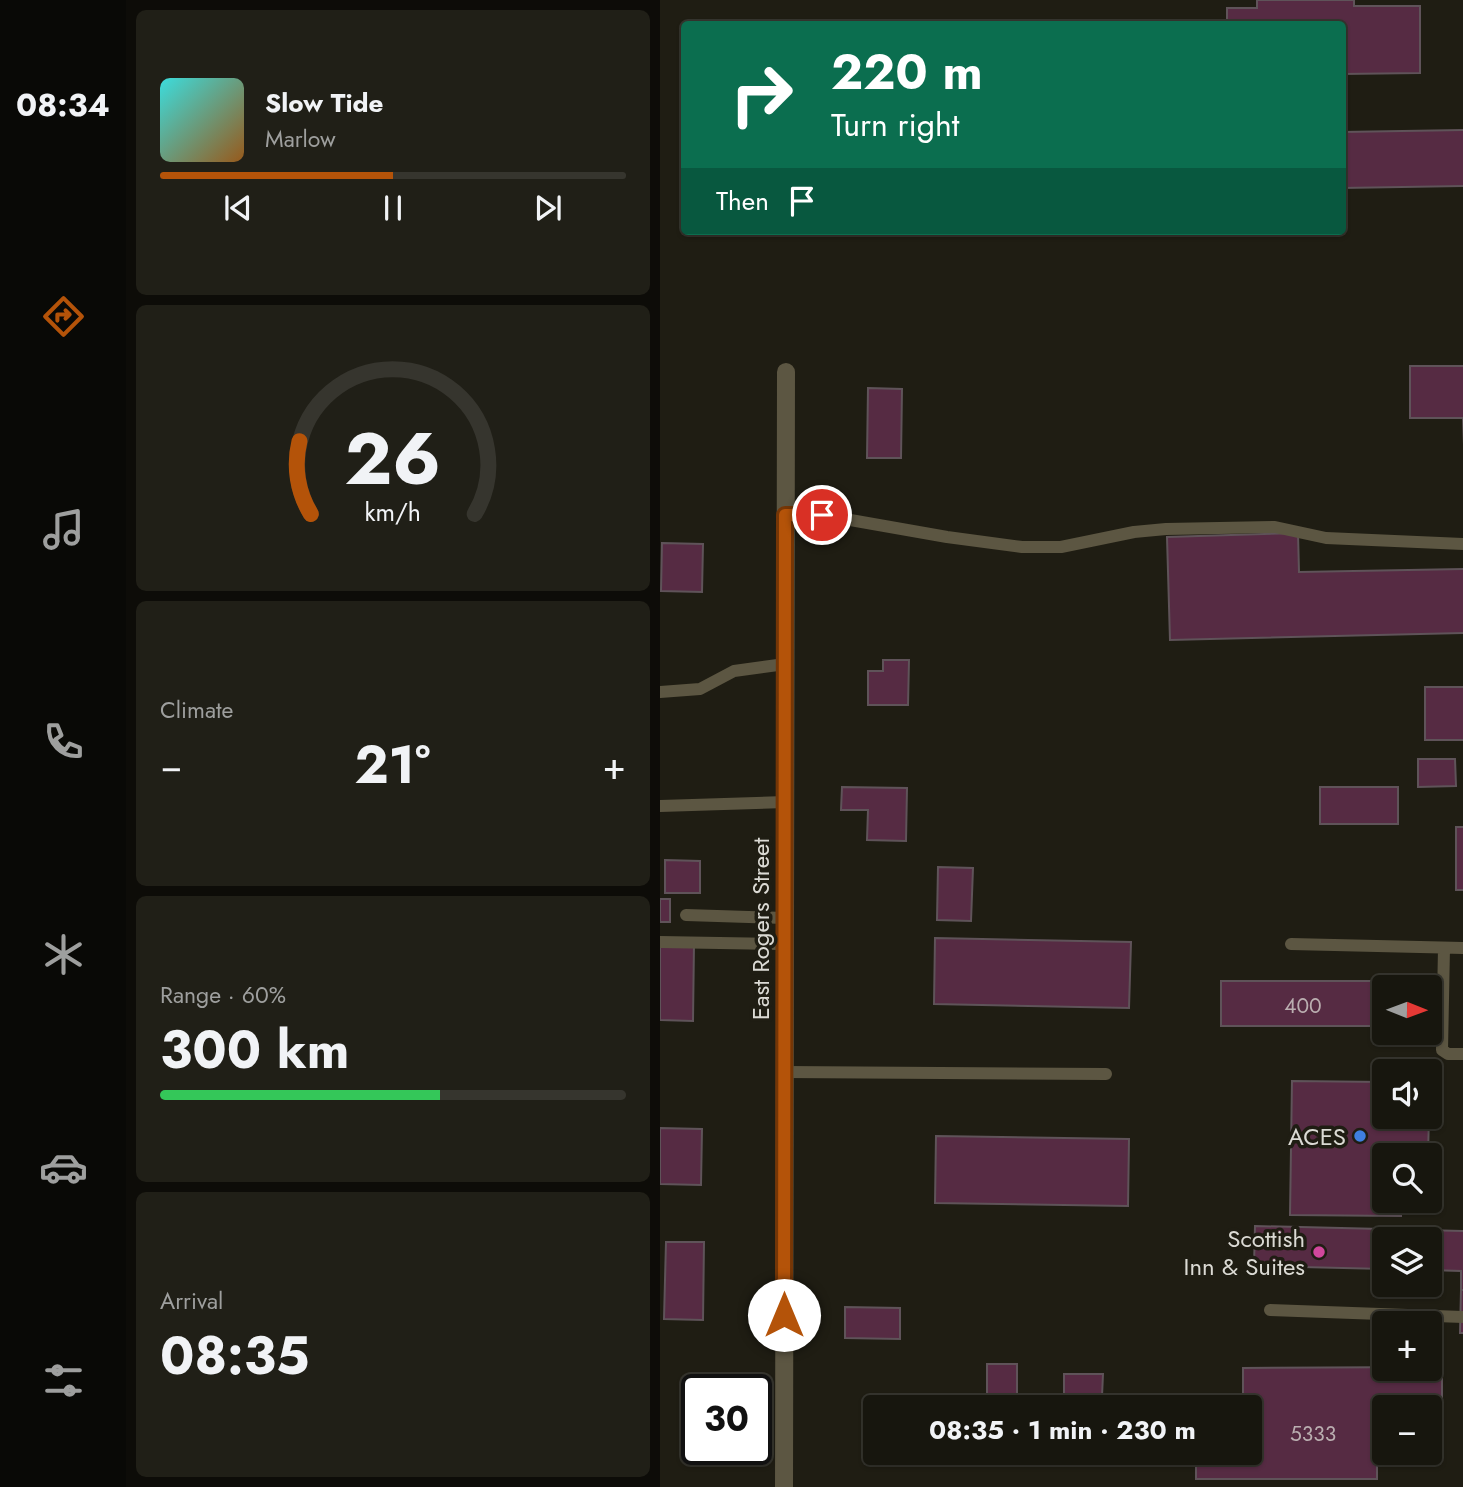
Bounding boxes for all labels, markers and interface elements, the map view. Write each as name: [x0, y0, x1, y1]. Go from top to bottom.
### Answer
text: 220 m: [831, 37, 983, 107]
icon: right: [716, 49, 807, 140]
text: 08:34: [16, 82, 110, 128]
text: Slow Tide: [265, 84, 384, 122]
text: Turn right: [831, 102, 960, 148]
text: Marlow: [265, 122, 336, 156]
text: Then: [716, 182, 769, 220]
icon: arrive: [783, 182, 821, 220]
icon: previous: [219, 189, 257, 227]
icon: pause: [374, 189, 412, 227]
icon: next: [529, 189, 567, 227]
icon: directions: [39, 292, 88, 341]
text: 26: [345, 407, 441, 512]
pin: [792, 485, 852, 545]
text: km/h: [365, 494, 421, 530]
icon: arrive: [803, 496, 841, 534]
icon: music: [39, 505, 88, 554]
text: Climate: [160, 693, 233, 727]
icon: phone: [39, 717, 88, 766]
text: 21°: [355, 727, 431, 803]
text: −: [160, 738, 182, 793]
text: +: [603, 738, 626, 793]
street label: East Rogers Street: [743, 838, 778, 1020]
icon: climate: [39, 930, 88, 979]
north arrow: [1372, 975, 1442, 1045]
map controls: [1372, 975, 1442, 1465]
text: Range · 60%: [160, 978, 286, 1012]
house number: 400: [1284, 991, 1322, 1021]
text: 300 km: [160, 1012, 349, 1088]
button: sound: [1372, 1059, 1442, 1129]
place label: ACES: [1288, 1119, 1346, 1154]
marker: ACES: [1352, 1128, 1368, 1144]
icon: car: [39, 1143, 88, 1192]
button: search: [1372, 1143, 1442, 1213]
place label: Scottish Inn & Suites: [1184, 1221, 1305, 1284]
button: layers: [1372, 1227, 1442, 1297]
marker: Scottish Inn & Suites: [1311, 1244, 1327, 1260]
position arrow: [747, 1278, 821, 1352]
text: Arrival: [160, 1284, 223, 1318]
button: +: [1372, 1311, 1442, 1381]
text: 08:35: [160, 1318, 310, 1394]
icon: filters: [39, 1356, 88, 1405]
speed limit sign: 30: [681, 1374, 772, 1465]
button: −: [1372, 1395, 1442, 1465]
text: 08:35 · 1 min · 230 m: [929, 1411, 1196, 1449]
house number: 5333: [1290, 1419, 1336, 1449]

